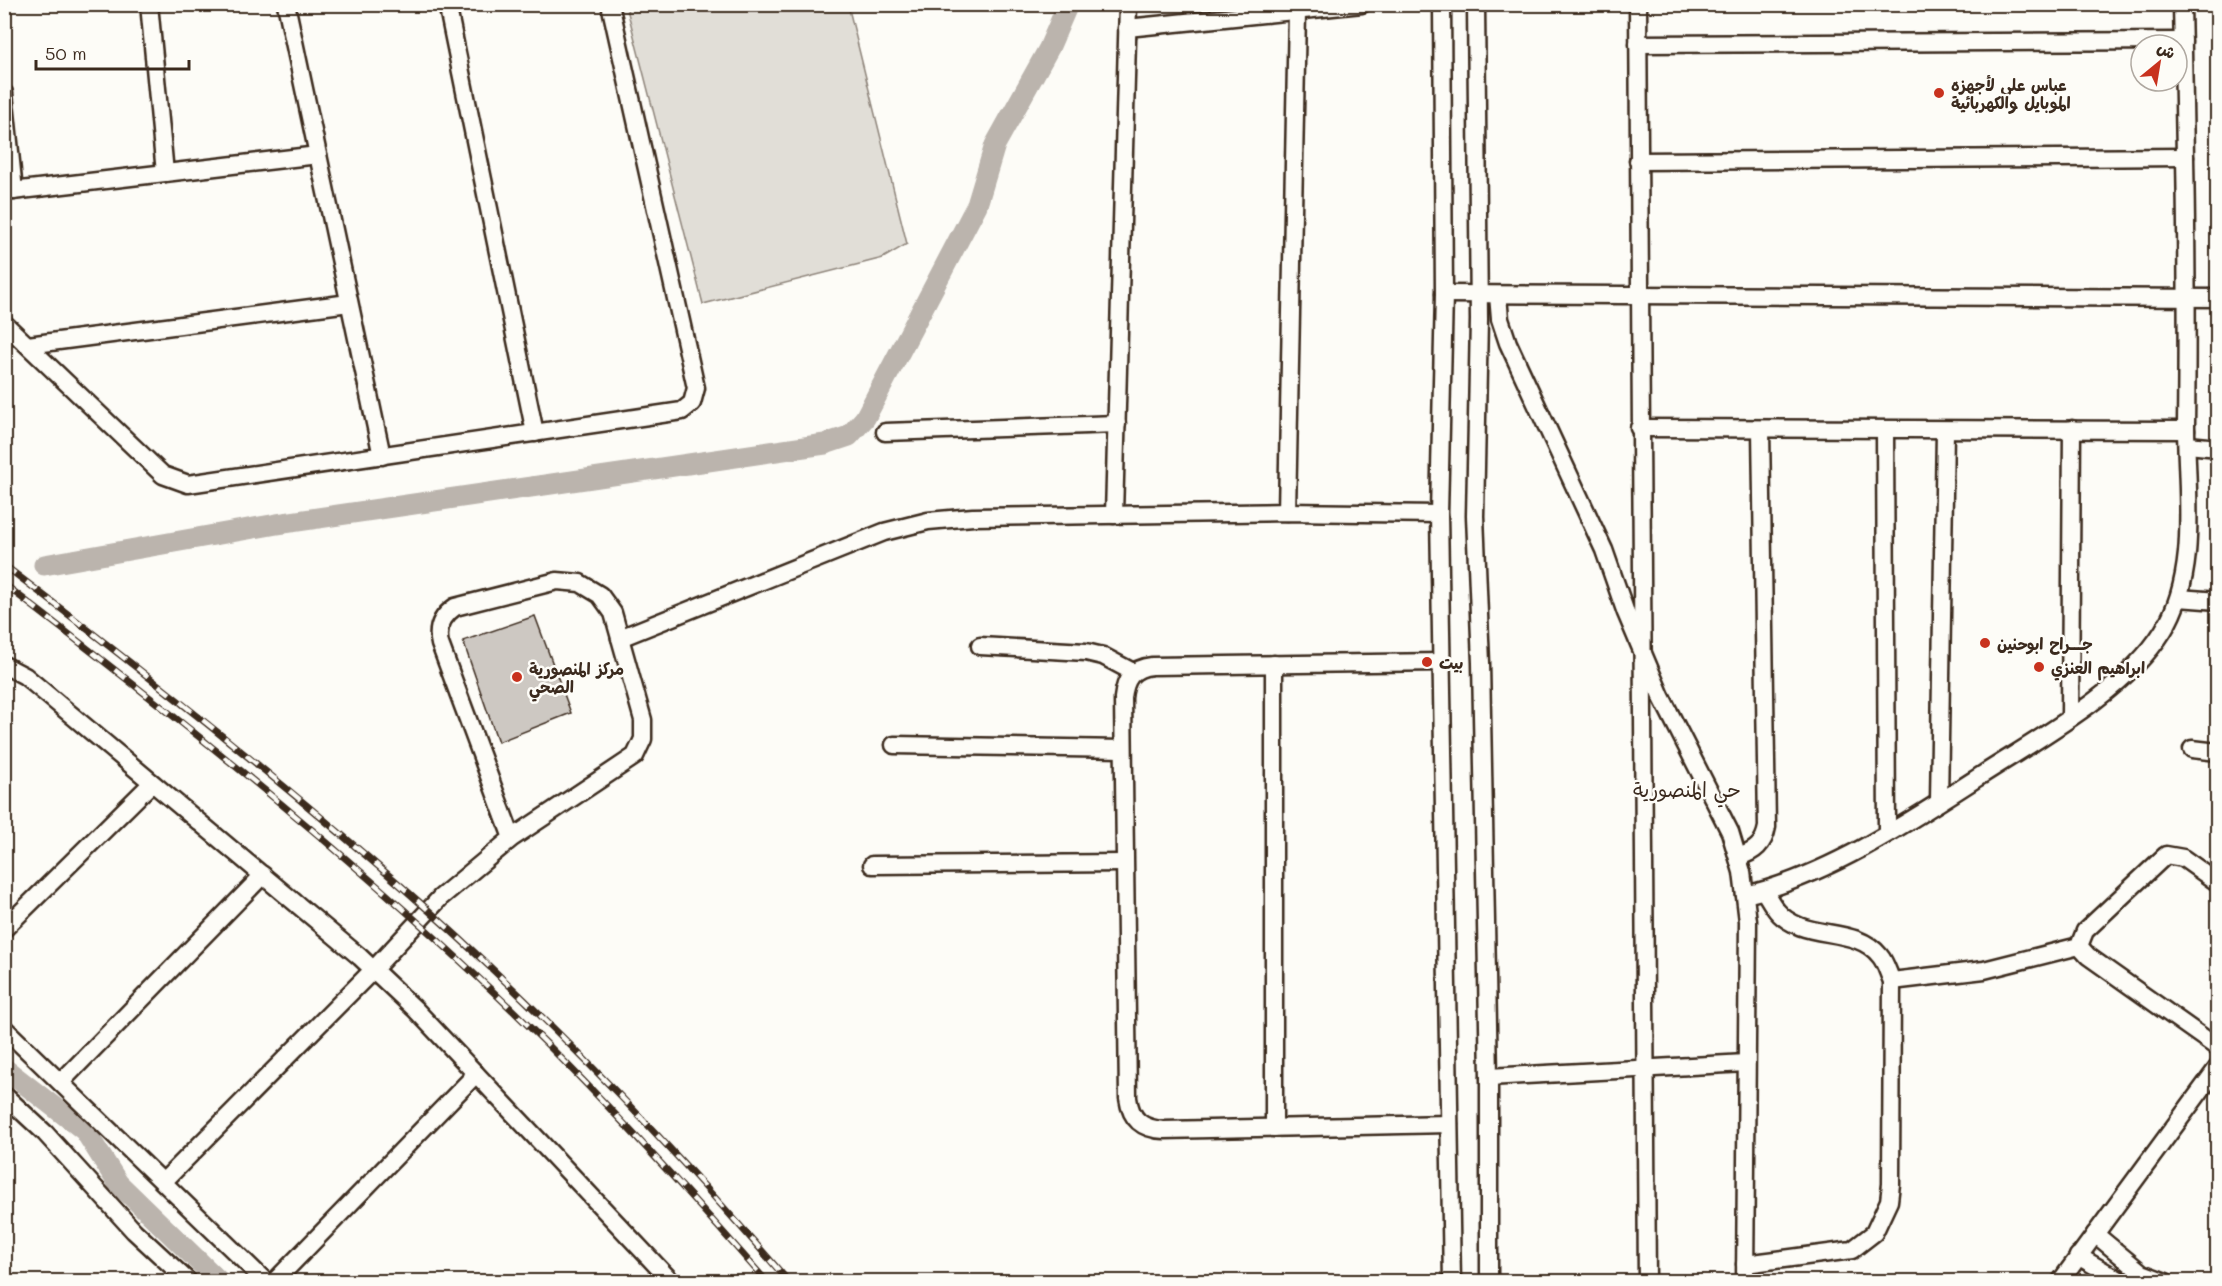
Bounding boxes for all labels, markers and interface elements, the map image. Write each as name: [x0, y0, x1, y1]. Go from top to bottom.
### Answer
scale bar: [36, 33, 189, 71]
north arrow: [2129, 33, 2189, 93]
text: ش: [2154, 36, 2180, 63]
text: 50 m: [45, 41, 87, 65]
place label: عباس علي لأجهزه الموبايل والكهربائية: [1951, 74, 2071, 114]
marker: عباس علي لأجهزه الموبايل والكهربائية: [1932, 86, 1946, 100]
place label: جـــراح ابوحنين: [1997, 633, 2093, 655]
marker: جـــراح ابوحنين: [1978, 636, 1992, 650]
place label: بيت: [1439, 652, 1463, 673]
marker: بيت: [1420, 655, 1434, 669]
place label: ابراهيم العنزي: [2051, 657, 2145, 681]
place label: مركز المنصورية الصحي: [529, 658, 624, 702]
marker: ابراهيم العنزي: [2032, 660, 2046, 674]
marker: مركز المنصورية الصحي: [510, 670, 524, 684]
district label: حي المنصورية: [1633, 776, 1741, 808]

